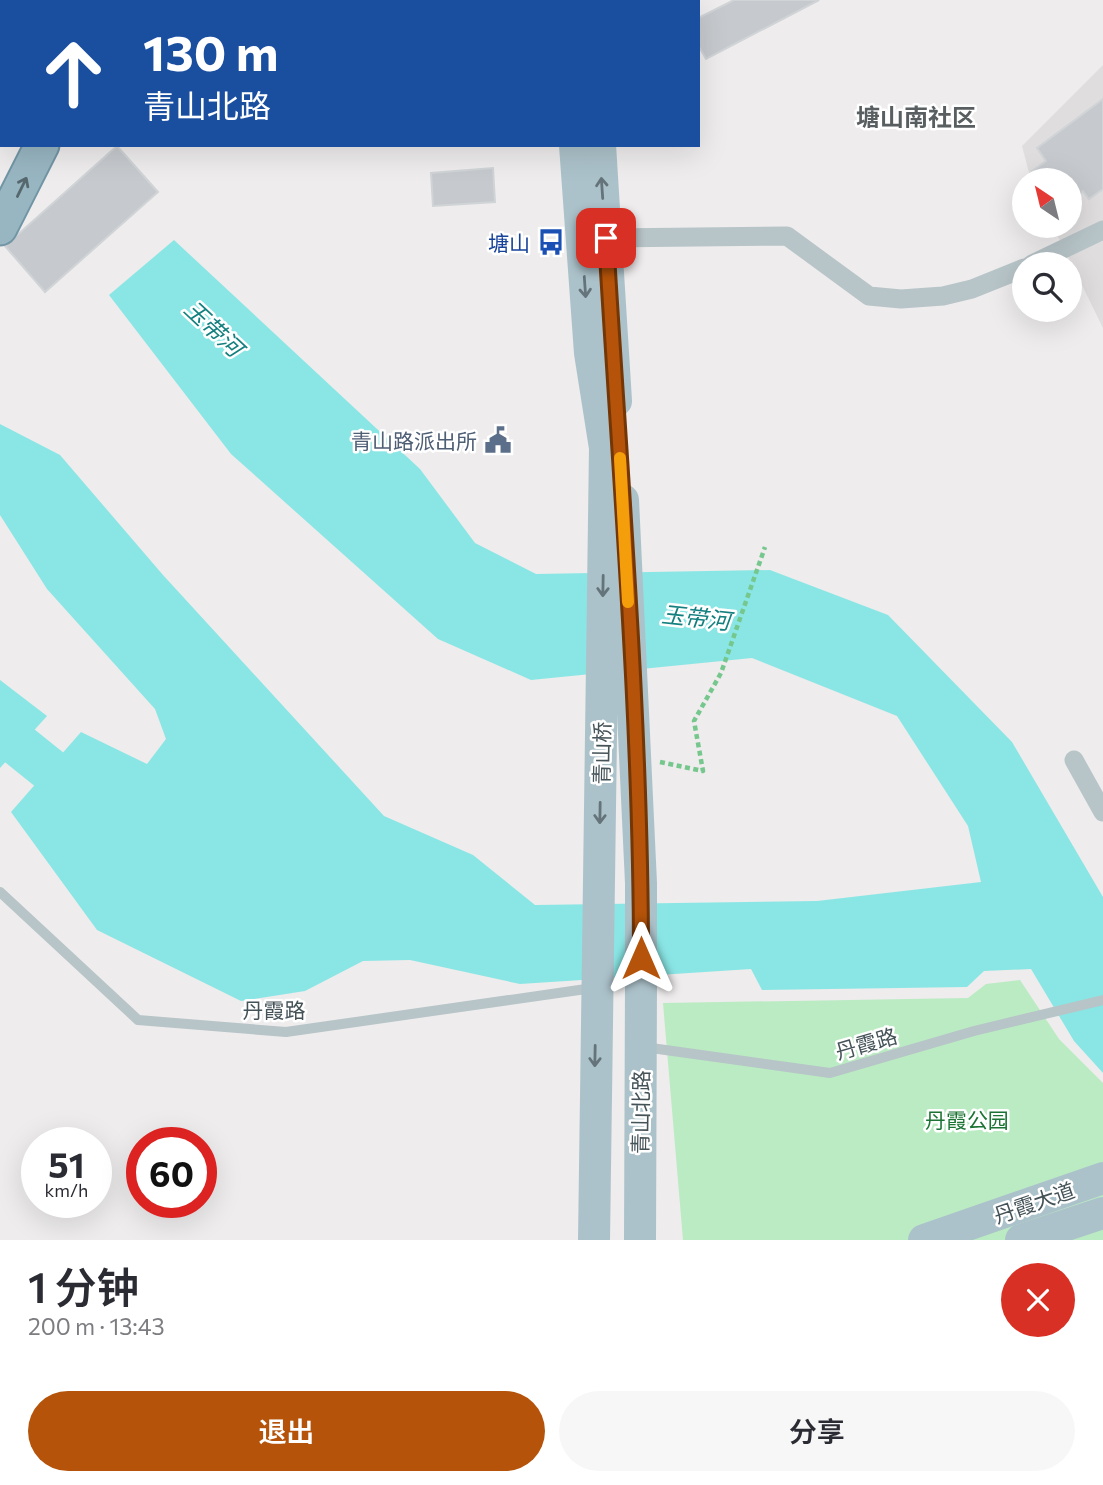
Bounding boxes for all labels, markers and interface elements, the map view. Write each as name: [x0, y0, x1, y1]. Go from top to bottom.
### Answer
text: 130 m: [143, 21, 278, 81]
icon: ahead: [28, 28, 119, 119]
text: 青山北路: [143, 85, 271, 125]
district label: 塘山南社区: [856, 102, 976, 131]
north arrow: [1012, 168, 1082, 238]
map controls: [1012, 168, 1082, 322]
one-way arrow: [16, 177, 29, 198]
one-way arrow: [596, 177, 609, 200]
pin: [576, 208, 636, 268]
icon: arrive: [587, 219, 625, 257]
bus stop icon: 塘山: [536, 227, 566, 257]
place label: 塘山: [488, 230, 530, 255]
button: search: [1012, 252, 1082, 322]
one-way arrow: [579, 275, 592, 298]
water label: 玉带河: [179, 294, 252, 364]
public building icon: 青山路派出所: [483, 425, 513, 455]
place label: 青山路派出所: [351, 428, 477, 453]
one-way arrow: [597, 574, 610, 597]
water label: 玉带河: [660, 599, 736, 635]
street label: 青山桥: [588, 721, 614, 785]
one-way arrow: [593, 802, 607, 825]
position arrow: [604, 921, 678, 995]
street label: 丹霞路: [243, 997, 306, 1022]
street label: 丹霞路: [832, 1022, 900, 1064]
one-way arrow: [588, 1044, 602, 1067]
street label: 青山北路: [627, 1070, 653, 1154]
park label: 丹霞公园: [925, 1107, 1009, 1132]
speed limit sign: 60: [126, 1127, 217, 1218]
text: 51: [48, 1142, 85, 1185]
street label: 丹霞大道: [990, 1177, 1078, 1227]
text: km/h: [45, 1179, 88, 1201]
text: 1 分钟: [28, 1260, 139, 1312]
button: close: [1001, 1263, 1075, 1337]
text: 200 m · 13:43: [28, 1312, 165, 1340]
button: 退出: [28, 1391, 545, 1471]
button: 分享: [559, 1391, 1075, 1471]

